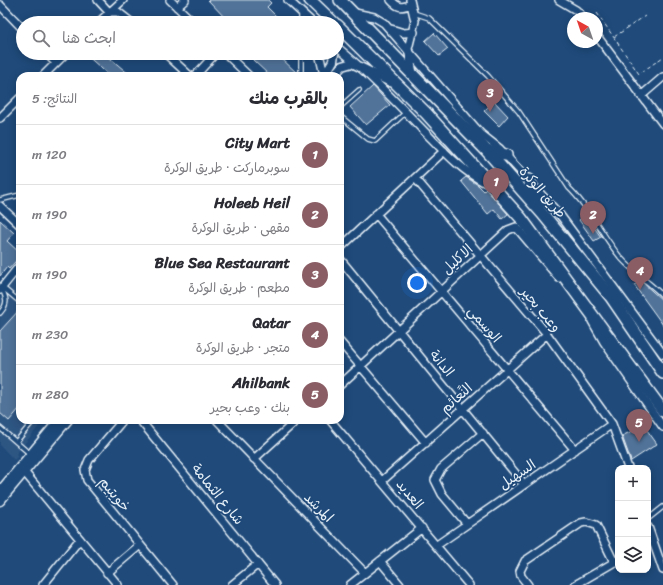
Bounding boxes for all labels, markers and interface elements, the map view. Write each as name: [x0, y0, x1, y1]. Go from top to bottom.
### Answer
north arrow: [567, 12, 603, 48]
search box: [16, 16, 344, 60]
text: ابحث هنا: [62, 25, 116, 51]
icon: search: [30, 27, 52, 49]
pin: 3: [477, 79, 503, 112]
text: بالقرب منك: [249, 83, 328, 113]
text: النتائج: 5: [32, 87, 77, 110]
text: City Mart: [225, 130, 290, 156]
text: 120 m: [32, 143, 67, 166]
text: 1: [312, 143, 318, 166]
text: سوبرماركت · طريق الوكرة: [164, 156, 290, 179]
street label: طريق الوكرة: [512, 160, 573, 224]
pin: 1: [483, 168, 509, 201]
text: Holeeb Heil: [214, 190, 290, 216]
pin: 2: [580, 201, 606, 234]
text: 190 m: [32, 203, 67, 226]
text: 2: [311, 203, 319, 226]
text: مقهى · طريق الوكرة: [191, 216, 290, 239]
street label: الاكليل: [435, 238, 479, 281]
text: Blue Sea Restaurant: [155, 250, 290, 276]
pin: 4: [627, 257, 653, 290]
text: 190 m: [32, 263, 67, 286]
text: 3: [311, 263, 319, 286]
your location: [407, 273, 427, 293]
text: مطعم · طريق الوكرة: [188, 276, 290, 299]
street label: وعب بحير: [513, 280, 568, 338]
street label: الوسمي: [461, 300, 508, 349]
text: Qatar: [253, 310, 290, 336]
text: 230 m: [32, 323, 68, 346]
text: 4: [311, 323, 319, 346]
text: متجر · طريق الوكرة: [196, 336, 290, 359]
street label: الدانة: [423, 344, 461, 383]
text: Ahilbank: [232, 370, 290, 396]
street label: النًعائم: [434, 377, 479, 420]
text: 280 m: [32, 383, 69, 406]
text: 5: [311, 383, 319, 406]
text: بنك · وعب بحير: [210, 396, 290, 419]
pin: 5: [626, 409, 652, 442]
street label: السهيل: [493, 453, 541, 496]
street label: شارع الثمامة: [185, 458, 250, 531]
map controls: [615, 465, 651, 573]
button: +: [615, 465, 651, 501]
street label: خويتيم: [92, 471, 137, 518]
street label: العديد: [389, 473, 430, 515]
street label: المرشد: [298, 486, 340, 529]
button: −: [615, 501, 651, 537]
button: layers: [615, 537, 651, 573]

